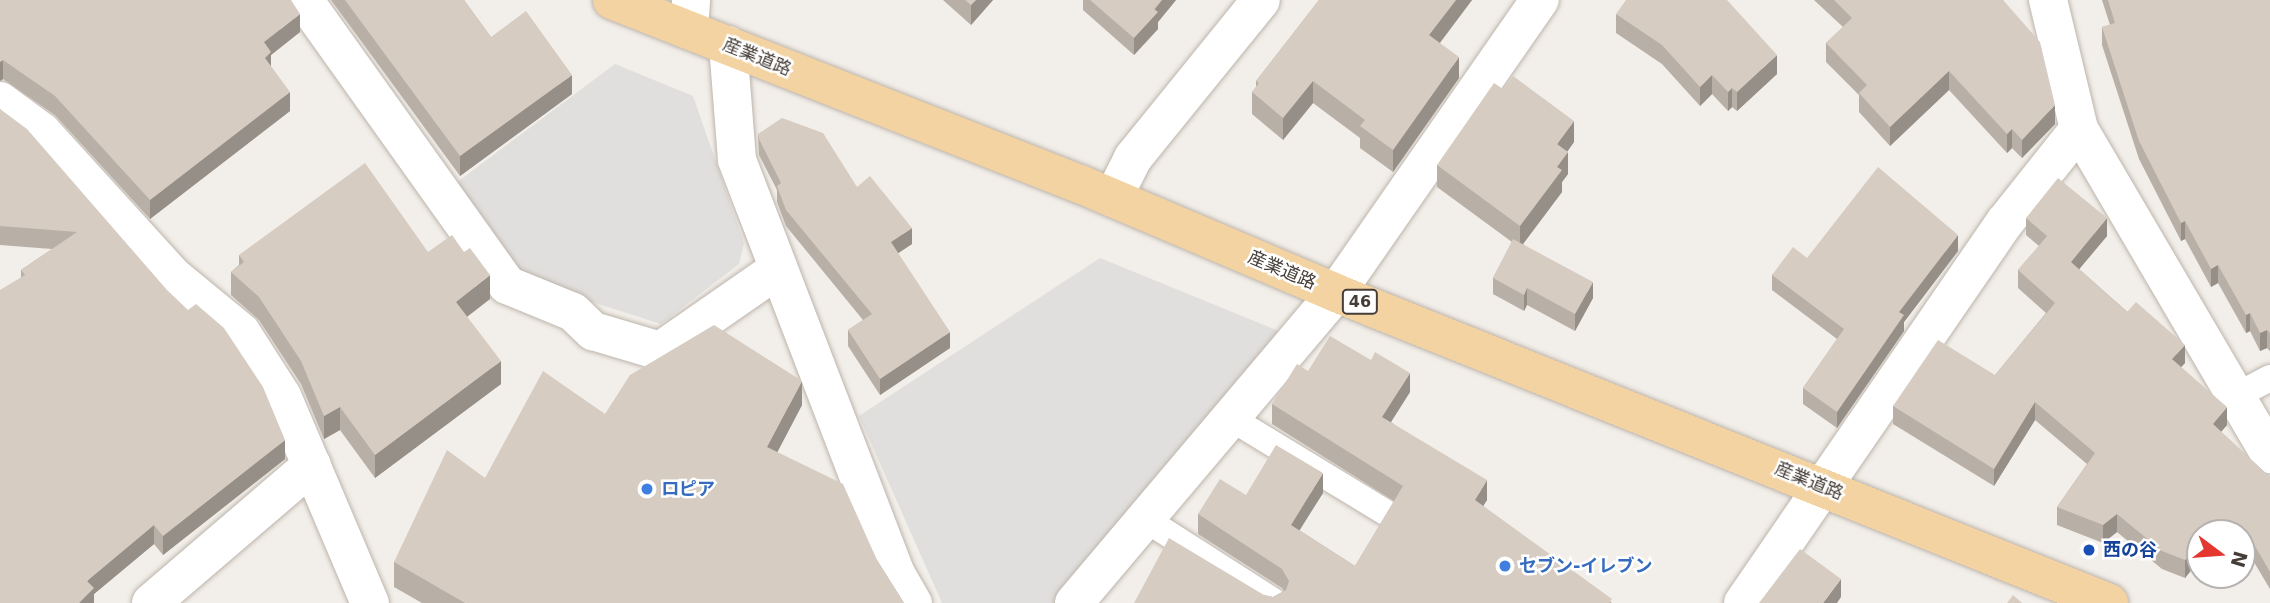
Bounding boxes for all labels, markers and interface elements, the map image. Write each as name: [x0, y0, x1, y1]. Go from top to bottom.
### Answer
street label: 産業道路: [720, 34, 794, 80]
street label: 産業道路: [1245, 246, 1319, 294]
road number: 46: [1341, 290, 1379, 314]
street label: 産業道路: [1772, 458, 1846, 504]
place label: ロピア: [661, 478, 715, 500]
marker: ロピア: [639, 481, 655, 497]
north arrow: [2186, 519, 2256, 589]
place label: 西の谷: [2103, 539, 2157, 561]
marker: 西の谷: [2081, 542, 2097, 558]
text: N: [2226, 549, 2252, 570]
place label: セブン-イレブン: [1519, 555, 1652, 577]
marker: セブン-イレブン: [1497, 558, 1513, 574]

